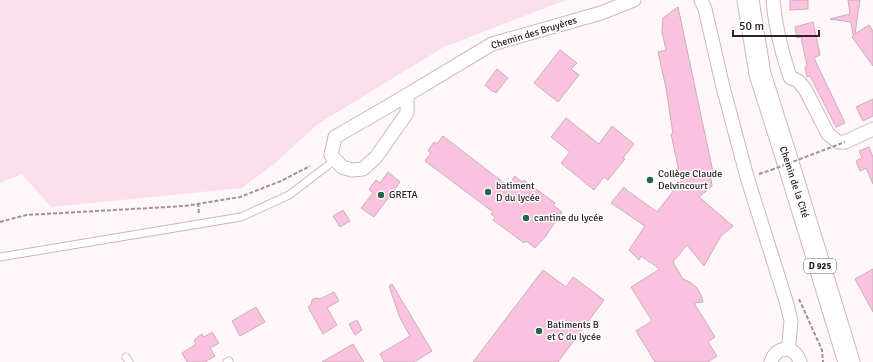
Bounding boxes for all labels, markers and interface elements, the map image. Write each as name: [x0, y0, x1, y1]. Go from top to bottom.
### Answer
scale bar: [733, 12, 819, 38]
street label: Chemin des Bruyères: [490, 14, 579, 52]
text: 50 m: [739, 19, 764, 34]
street label: Chemin de la Cité: [777, 145, 811, 219]
place label: Collège Claude Delvincourt: [658, 168, 722, 192]
marker: Collège Claude Delvincourt: [645, 175, 655, 185]
place label: batiment D du lycée: [496, 180, 540, 204]
marker: batiment D du lycée: [483, 187, 493, 197]
place label: GRETA: [389, 189, 418, 201]
marker: GRETA: [376, 190, 386, 200]
place label: cantine du lycée: [534, 212, 603, 224]
marker: cantine du lycée: [521, 213, 531, 223]
road number: D 925: [804, 259, 836, 273]
place label: Batiments B et C du lycée: [547, 319, 601, 343]
marker: Batiments B et C du lycée: [534, 326, 544, 336]

